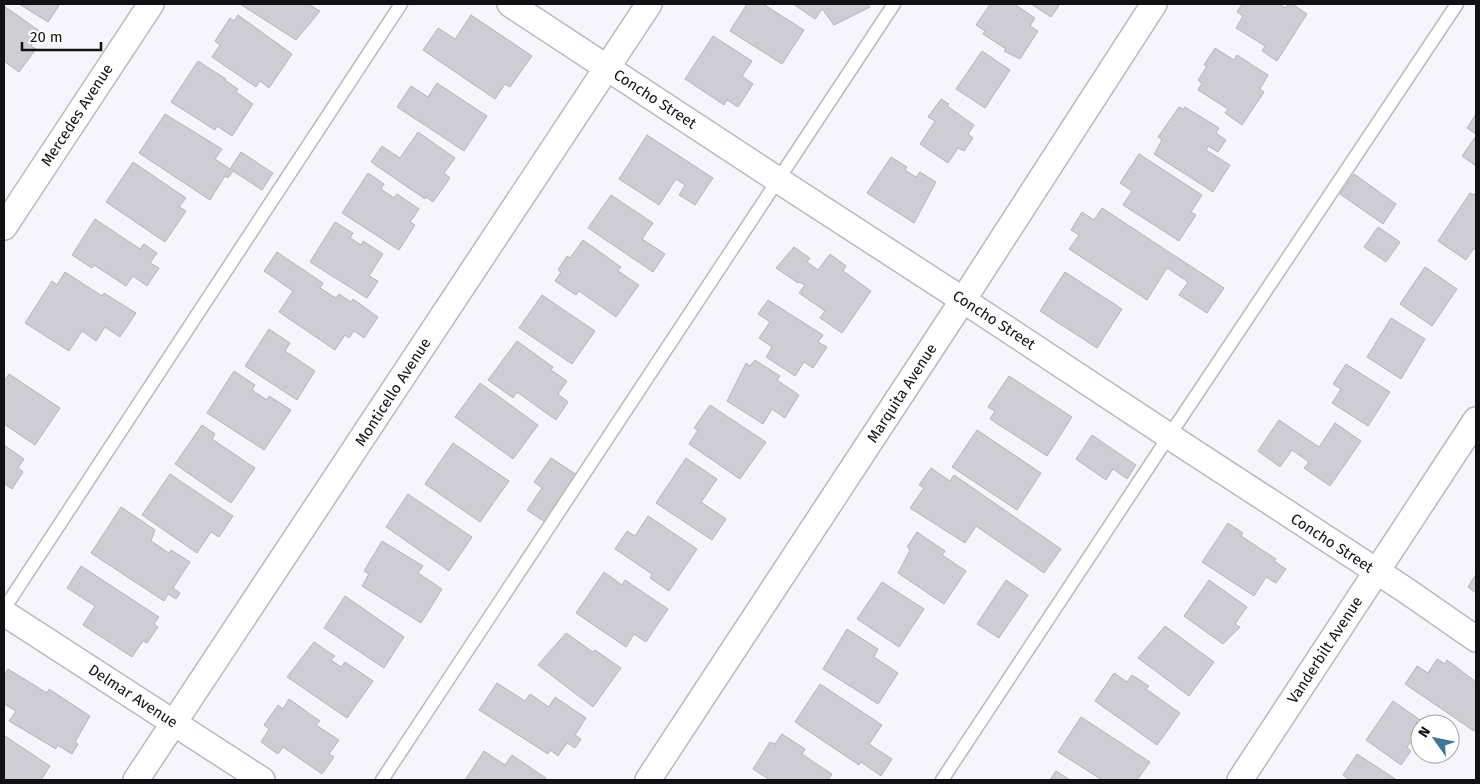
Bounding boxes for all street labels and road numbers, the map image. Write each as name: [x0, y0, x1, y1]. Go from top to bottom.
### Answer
street label: Mercedes Avenue: [37, 61, 117, 169]
street label: Concho Street: [610, 66, 700, 133]
street label: Concho Street: [949, 287, 1039, 354]
street label: Monticello Avenue: [351, 335, 435, 449]
street label: Marquita Avenue: [863, 340, 941, 446]
street label: Concho Street: [1287, 510, 1377, 577]
street label: Vanderbilt Avenue: [1284, 593, 1366, 707]
street label: Delmar Avenue: [85, 660, 181, 732]

